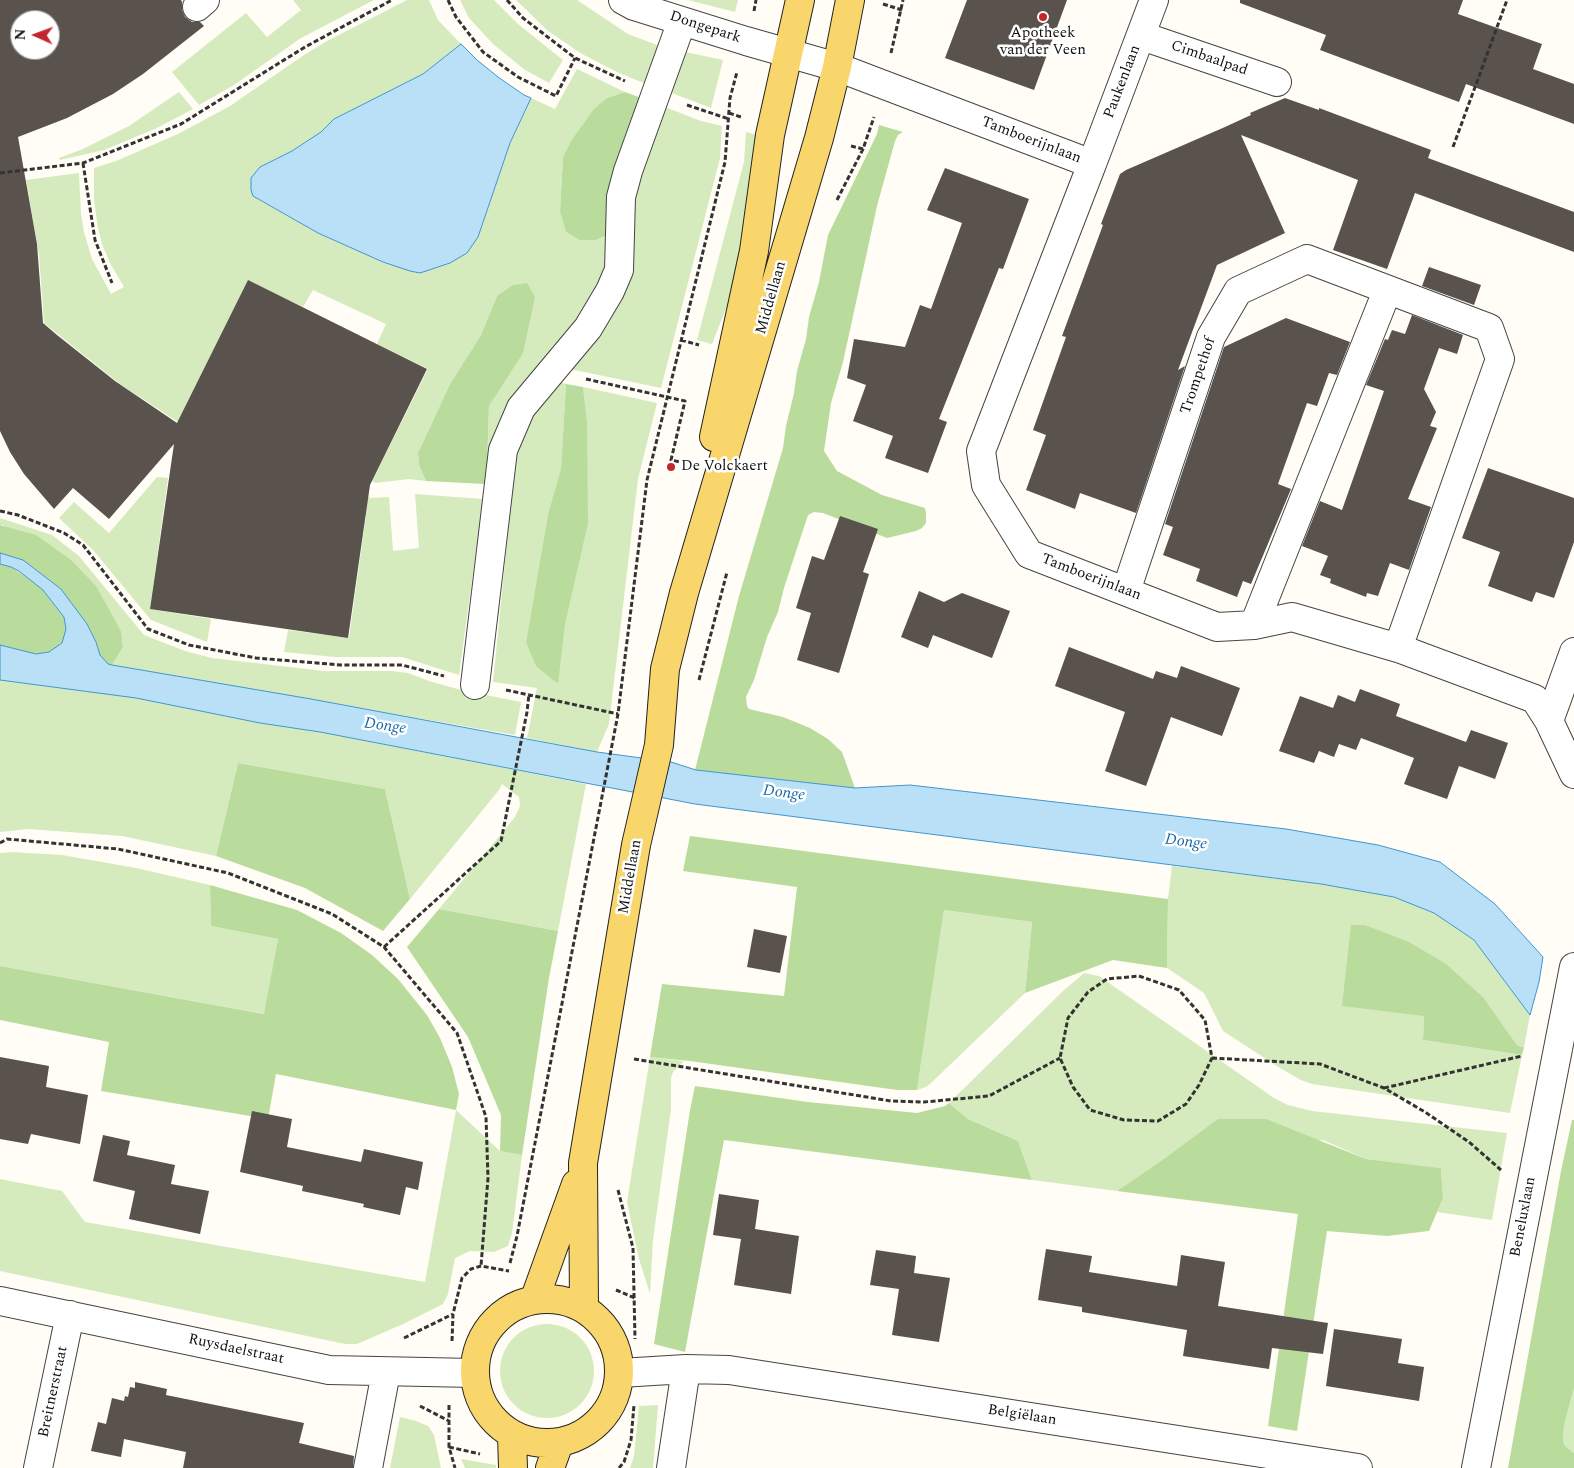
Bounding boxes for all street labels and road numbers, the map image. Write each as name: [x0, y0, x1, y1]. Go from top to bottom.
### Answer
street label: Dongepark: [667, 8, 743, 48]
street label: Cimbaalpad: [1168, 37, 1250, 81]
street label: Paukenlaan: [1101, 43, 1145, 121]
street label: Tamboerijnlaan: [979, 114, 1083, 168]
street label: Middellaan: [753, 259, 791, 337]
street label: Trompethof: [1178, 335, 1220, 417]
street label: Tamboerijnlaan: [1039, 551, 1143, 605]
street label: Middellaan: [616, 838, 646, 916]
street label: Beneluxlaan: [1507, 1175, 1541, 1259]
street label: Ruysdaelstraat: [187, 1331, 285, 1369]
street label: Breitnerstraat: [36, 1345, 72, 1439]
street label: Belgiëlaan: [986, 1402, 1058, 1430]

